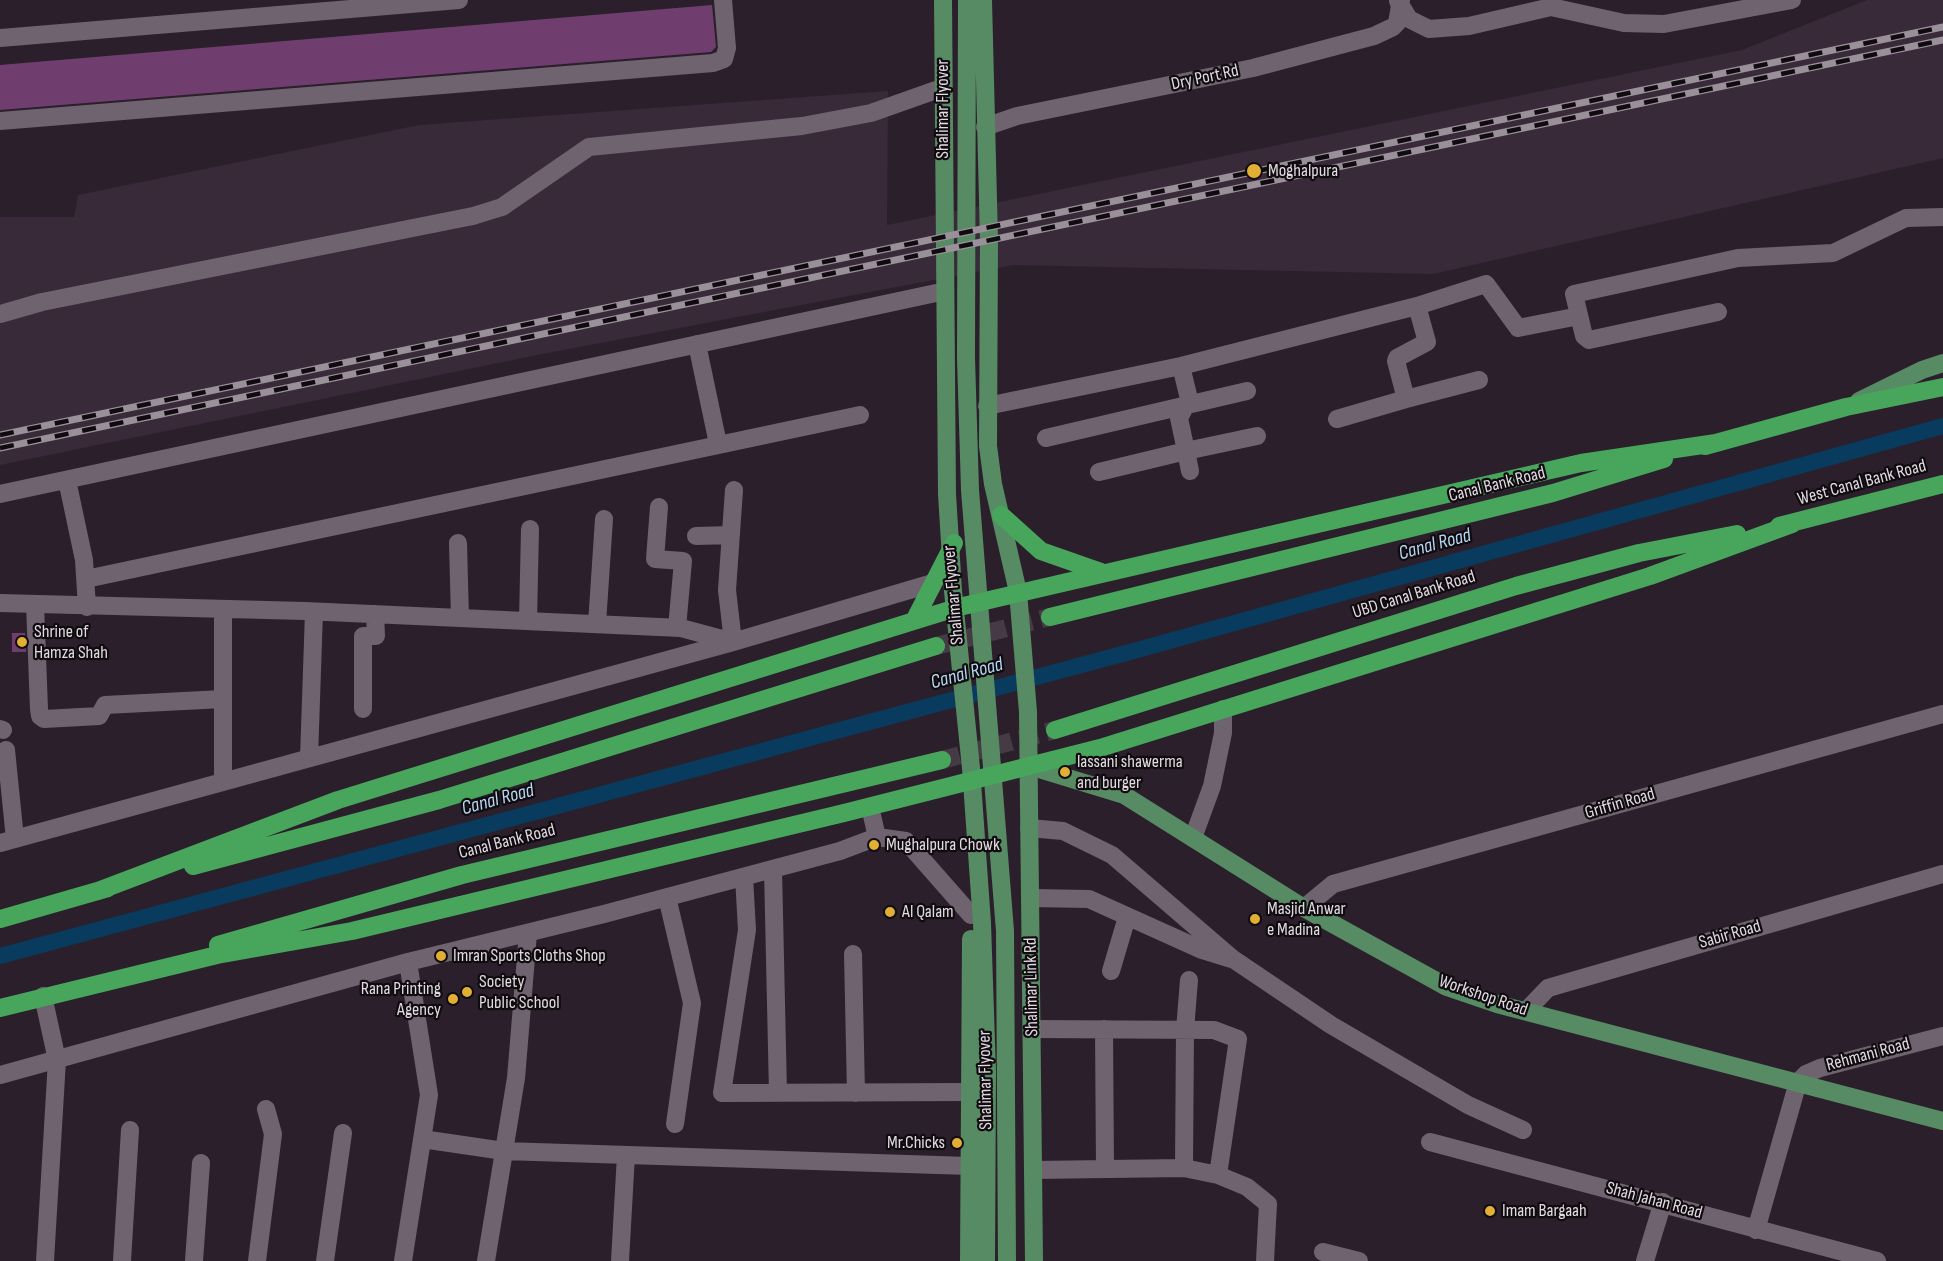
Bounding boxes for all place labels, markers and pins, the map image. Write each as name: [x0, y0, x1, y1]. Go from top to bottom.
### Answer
place label: Moghalpura: [1268, 160, 1338, 182]
marker: Moghalpura: [1245, 162, 1263, 180]
place label: Shrine of Hamza Shah: [34, 621, 108, 664]
marker: Shrine of Hamza Shah: [15, 635, 29, 649]
place label: lassani shawerma and burger: [1077, 751, 1183, 794]
marker: lassani shawerma and burger: [1058, 765, 1072, 779]
place label: Mughalpura Chowk: [886, 834, 1000, 856]
marker: Mughalpura Chowk: [867, 838, 881, 852]
place label: Masjid Anwar e Madina: [1267, 898, 1346, 940]
place label: Al Qalam: [902, 901, 954, 923]
marker: Al Qalam: [883, 905, 897, 919]
marker: Masjid Anwar e Madina: [1248, 912, 1262, 926]
place label: Imran Sports Cloths Shop: [453, 945, 606, 967]
marker: Imran Sports Cloths Shop: [434, 949, 448, 963]
place label: Society Public School: [479, 971, 560, 1014]
place label: Rana Printing Agency: [361, 978, 441, 1020]
marker: Society Public School: [460, 985, 474, 999]
marker: Rana Printing Agency: [446, 992, 460, 1006]
place label: Mr.Chicks: [887, 1132, 945, 1154]
marker: Mr.Chicks: [950, 1136, 964, 1150]
place label: Imam Bargaah: [1502, 1200, 1587, 1222]
marker: Imam Bargaah: [1483, 1204, 1497, 1218]

